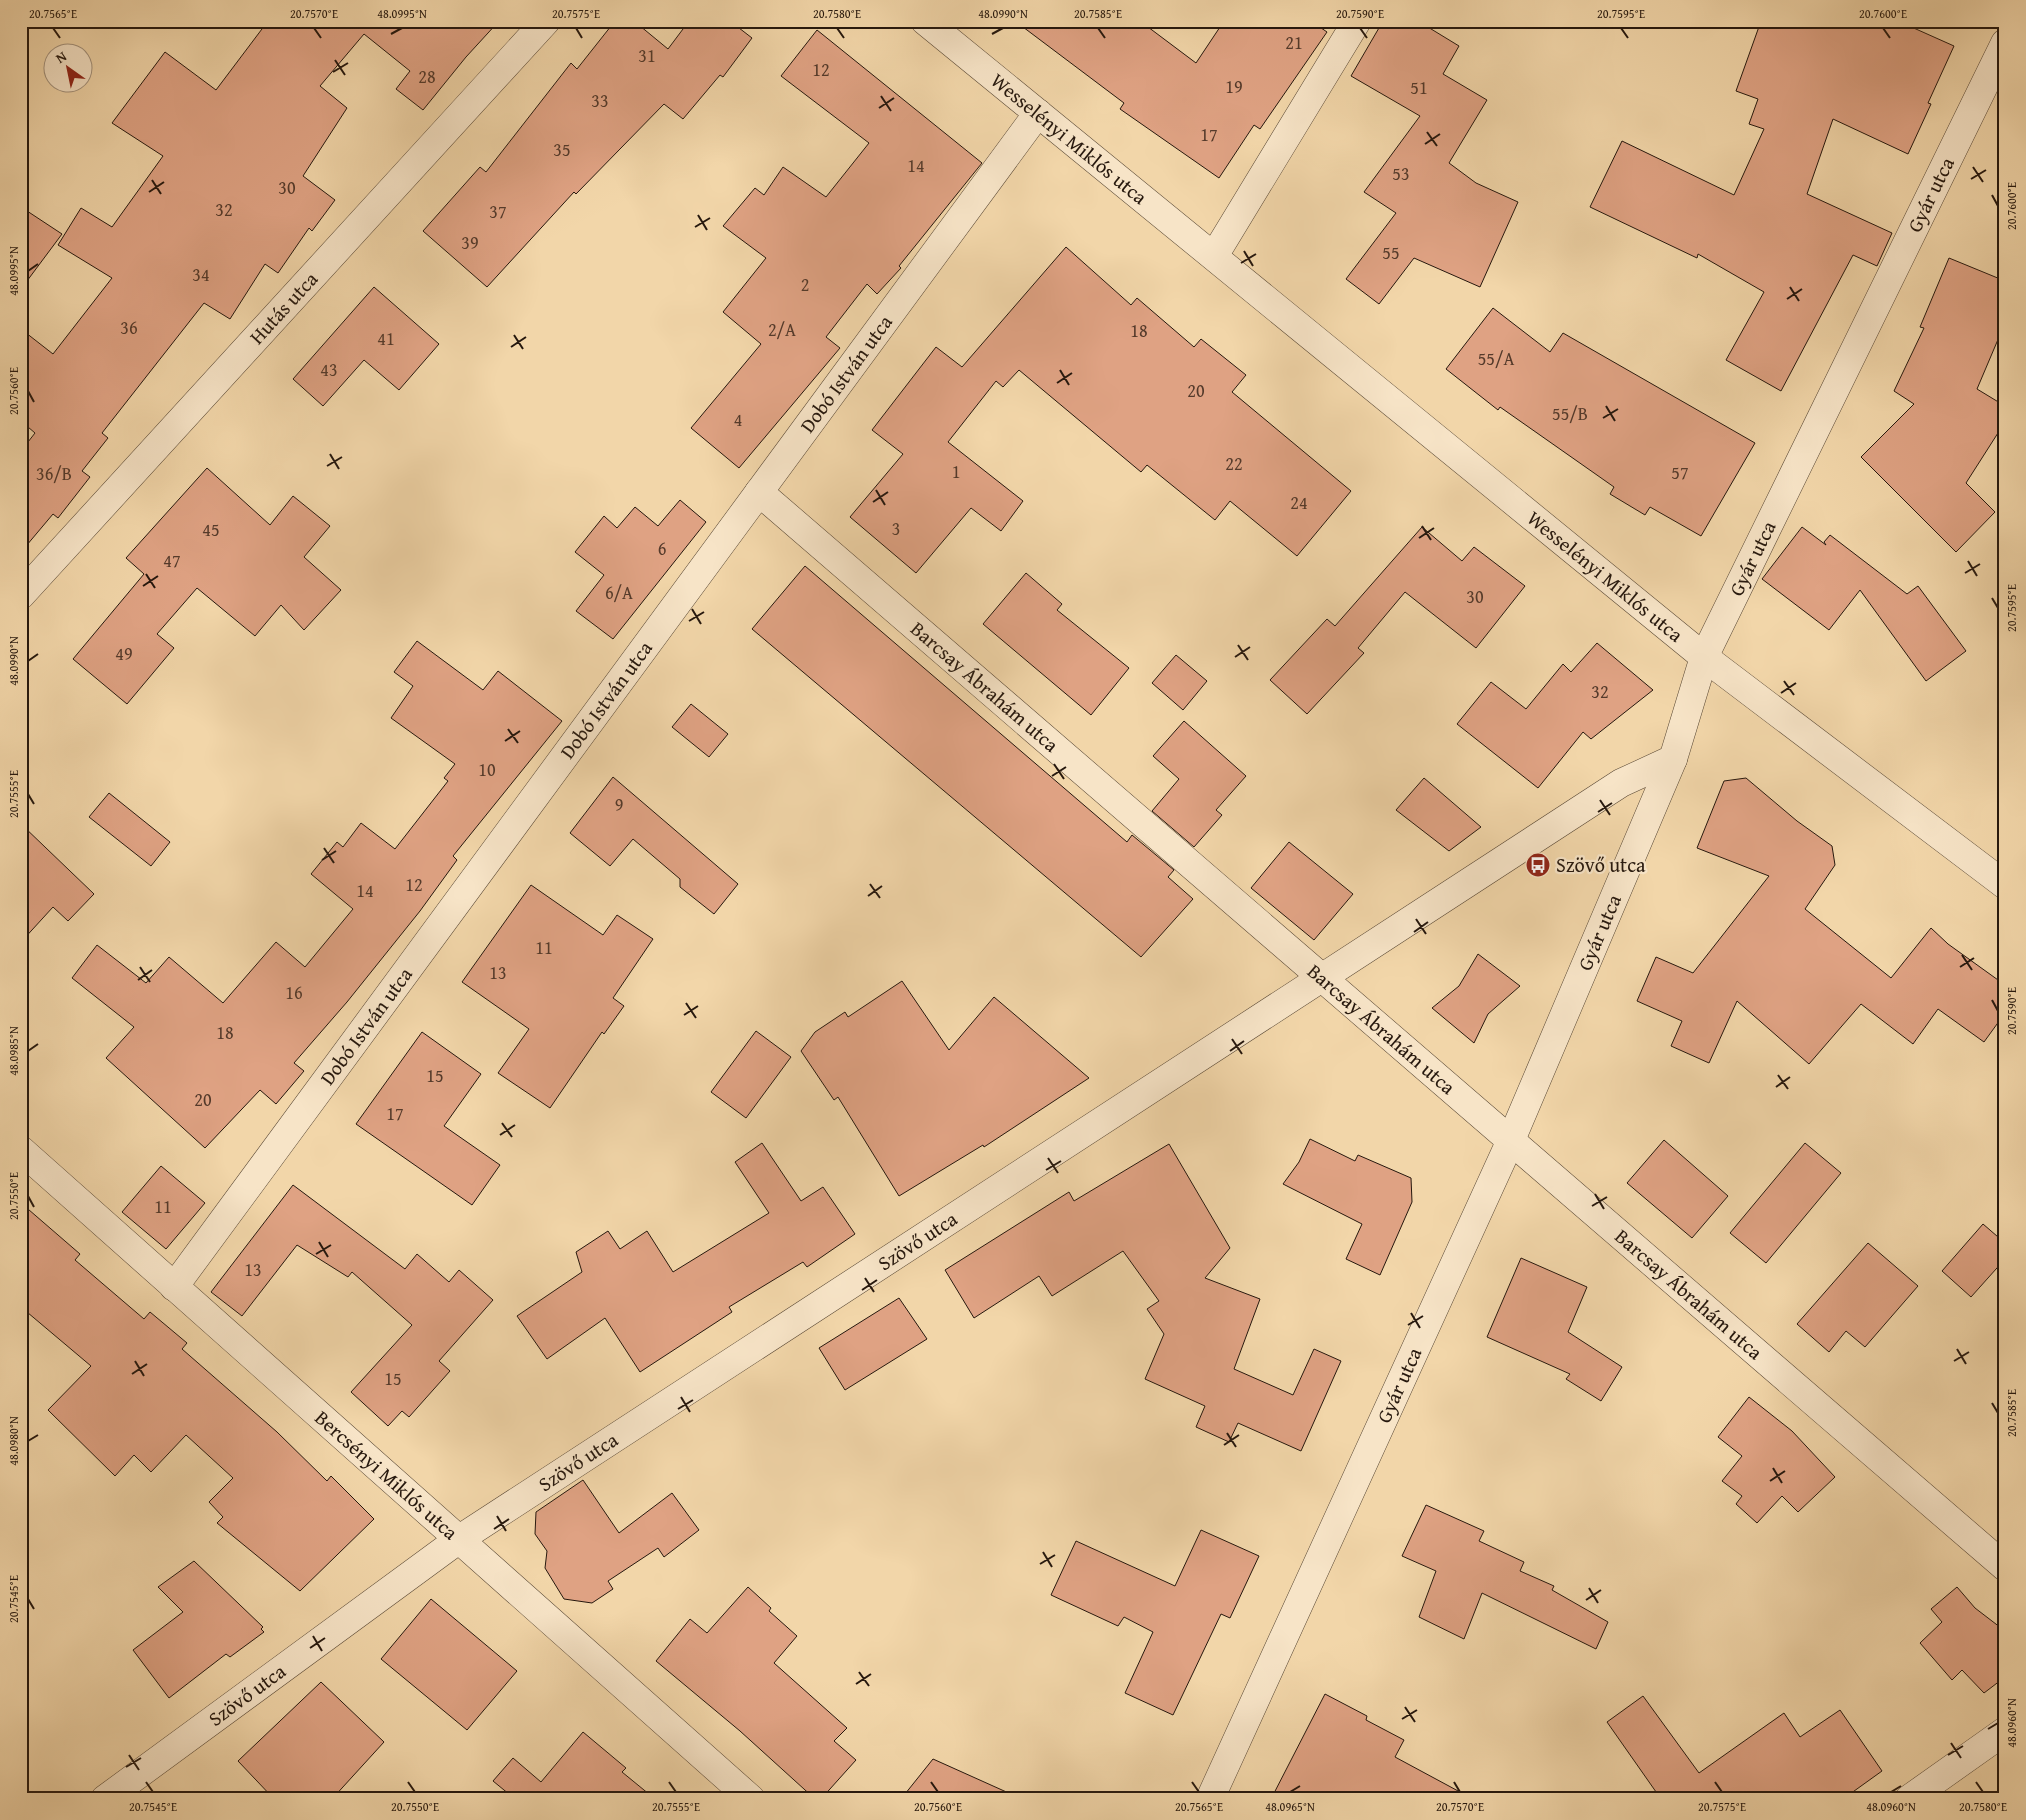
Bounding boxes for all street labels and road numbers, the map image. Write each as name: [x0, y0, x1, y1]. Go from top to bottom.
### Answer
street label: Wesselényi Miklós utca: [985, 66, 1154, 211]
street label: Gyár utca: [1900, 152, 1961, 237]
street label: Hutás utca: [242, 265, 324, 350]
street label: Dobó István utca: [793, 308, 899, 438]
street label: Wesselényi Miklós utca: [1521, 503, 1690, 649]
street label: Gyár utca: [1721, 515, 1783, 600]
street label: Barcsay Ábrahám utca: [905, 614, 1066, 759]
street label: Dobó István utca: [553, 634, 659, 764]
street label: Gyár utca: [1570, 889, 1628, 975]
street label: Barcsay Ábrahám utca: [1301, 957, 1462, 1101]
street label: Dobó István utca: [313, 960, 419, 1091]
street label: Szövő utca: [872, 1204, 963, 1277]
street label: Barcsay Ábrahám utca: [1609, 1222, 1770, 1366]
street label: Gyár utca: [1369, 1342, 1429, 1427]
street label: Bercsényi Miklós utca: [309, 1403, 465, 1546]
street label: Szövő utca: [532, 1425, 624, 1498]
street label: Szövő utca: [202, 1656, 292, 1733]

